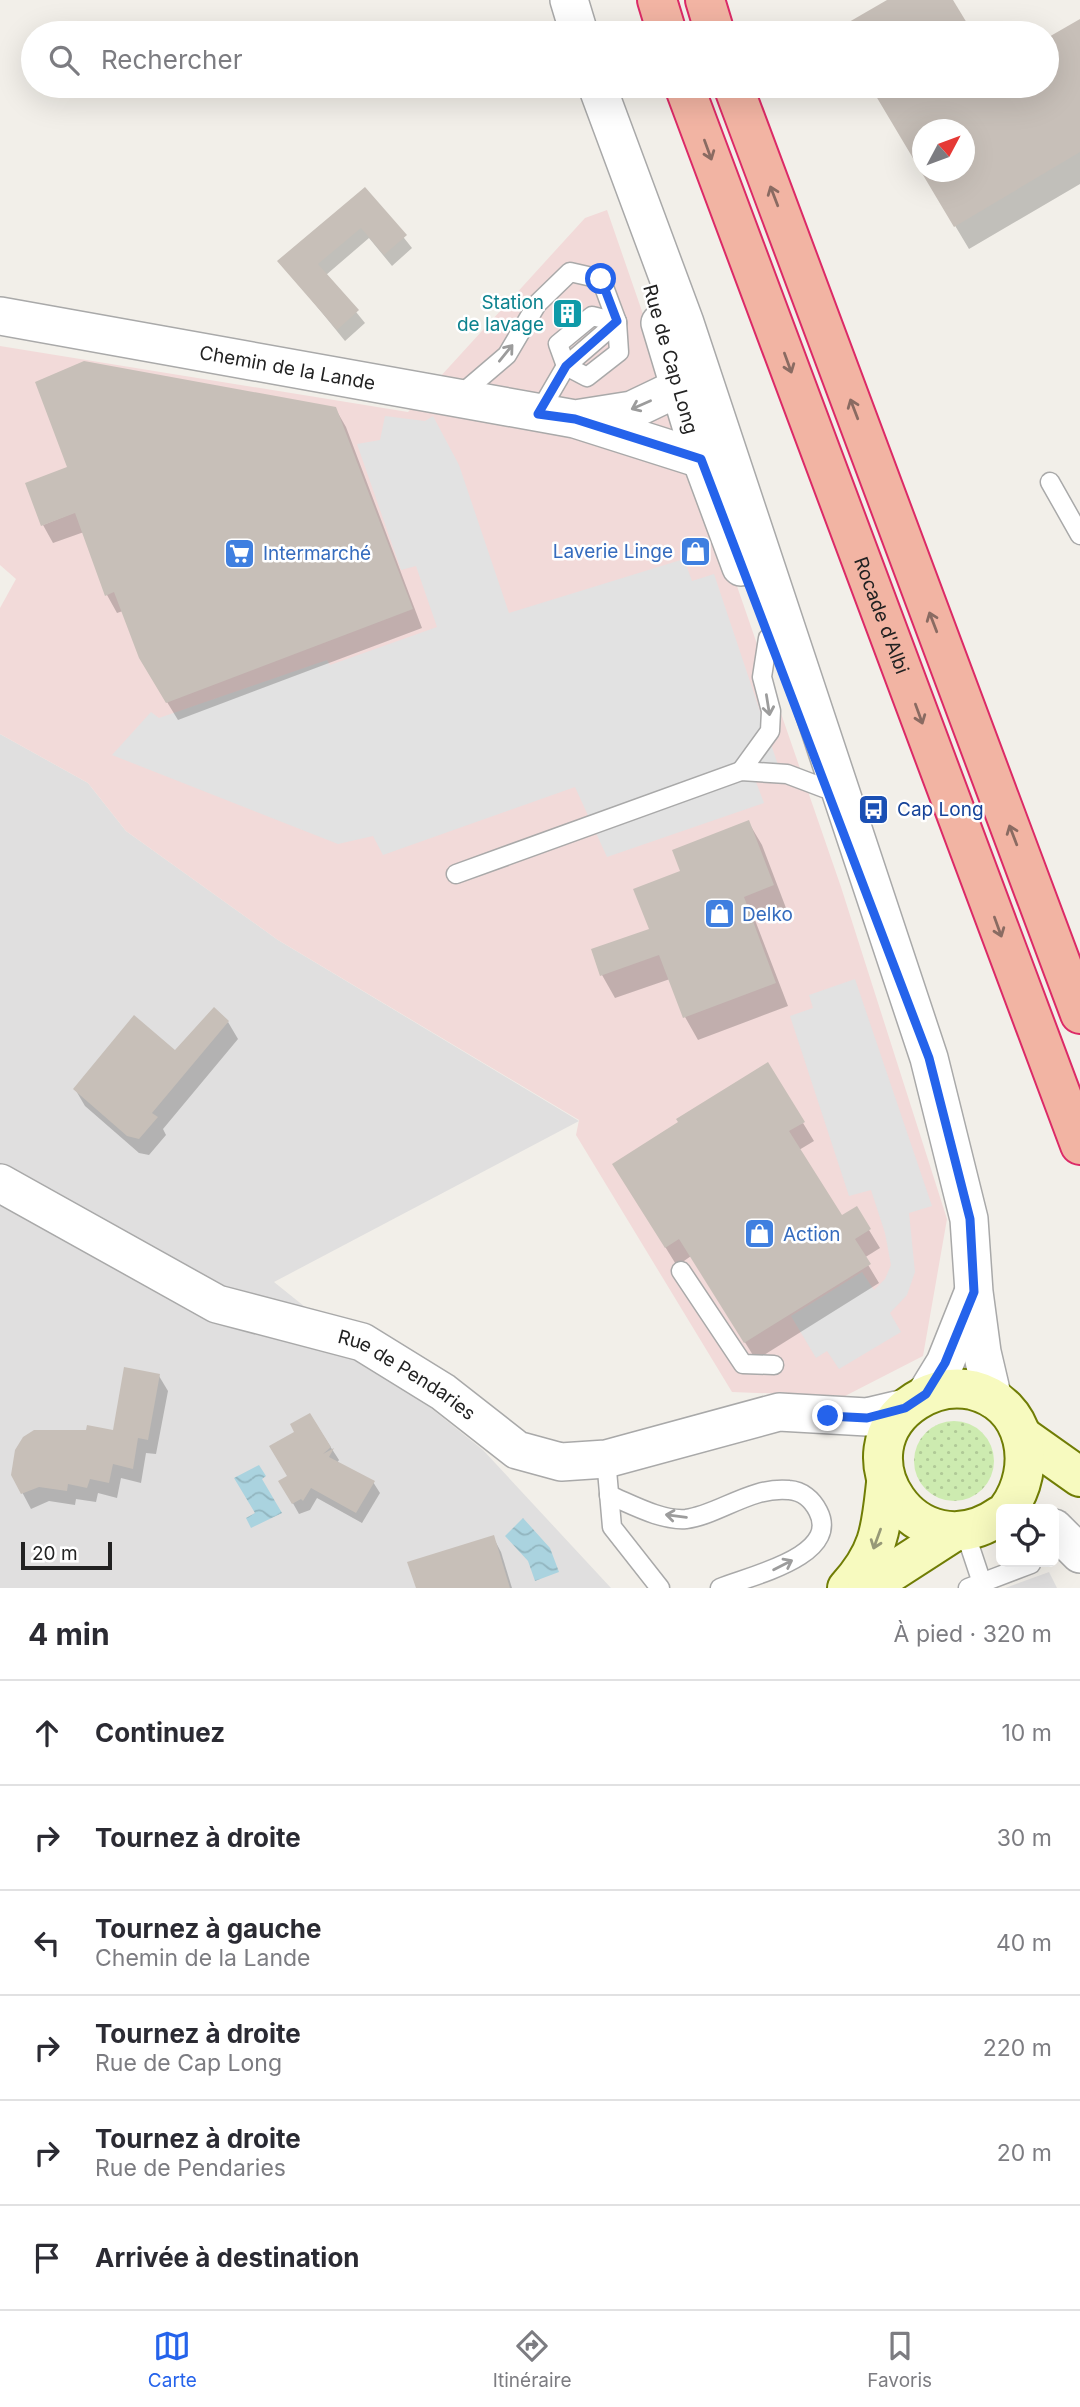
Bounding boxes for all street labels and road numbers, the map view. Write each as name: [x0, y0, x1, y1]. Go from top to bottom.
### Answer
street label: Rue de Cap Long: [638, 282, 703, 437]
street label: Chemin de la Lande: [198, 341, 377, 395]
street label: Rocade d'Albi: [849, 554, 914, 677]
street label: Rue de Pendaries: [335, 1325, 480, 1425]

